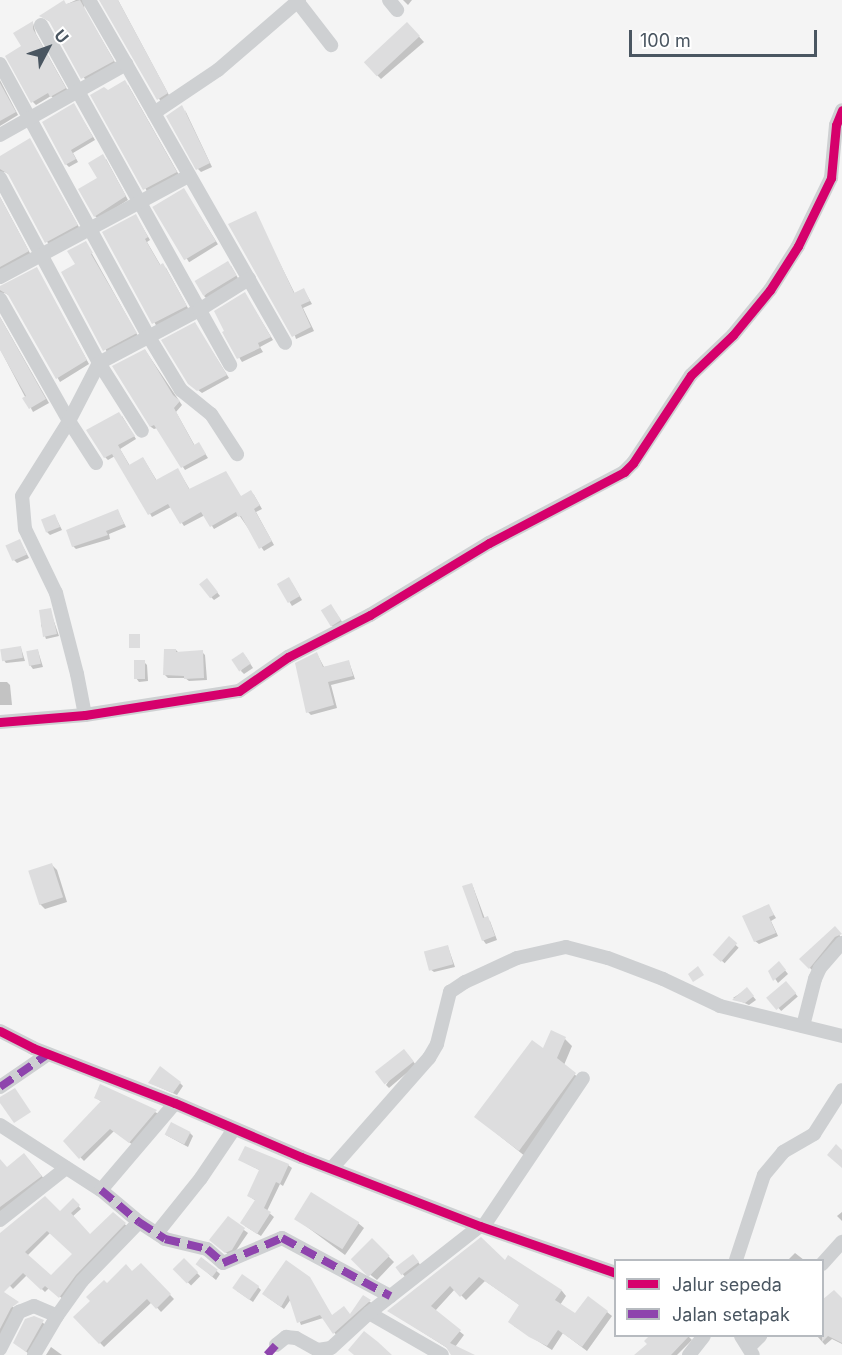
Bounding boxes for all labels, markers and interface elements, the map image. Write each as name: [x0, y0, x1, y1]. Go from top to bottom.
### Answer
north arrow: [18, 18, 78, 78]
scale bar: [632, 18, 820, 56]
text: U: [50, 25, 73, 47]
text: 100 m: [640, 30, 691, 51]
legend: [614, 1259, 824, 1337]
text: Jalur sepeda: [672, 1274, 782, 1295]
text: Jalan setapak: [672, 1304, 790, 1325]

